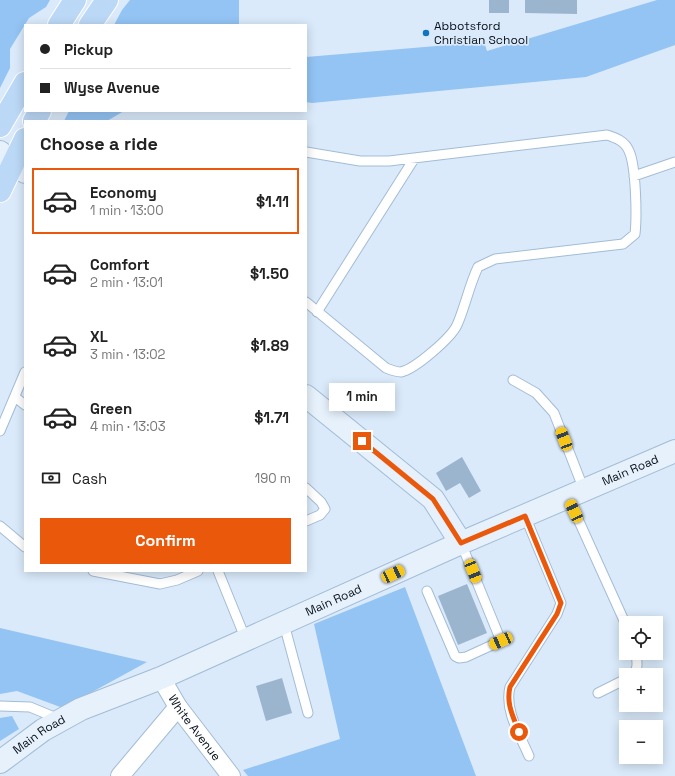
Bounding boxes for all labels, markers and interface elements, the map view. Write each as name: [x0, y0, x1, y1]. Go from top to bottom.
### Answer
place label: Abbotsford Christian School: [434, 18, 528, 48]
marker: Abbotsford Christian School: [421, 28, 431, 38]
text: Pickup: [64, 40, 113, 59]
text: Wyse Avenue: [64, 78, 160, 97]
text: Choose a ride: [40, 132, 158, 155]
icon: car: [42, 183, 78, 219]
text: Economy: [90, 183, 157, 202]
text: $1.11: [256, 192, 289, 211]
text: 1 min · 13:00: [90, 202, 163, 219]
icon: car: [42, 255, 78, 291]
text: Comfort: [90, 255, 150, 274]
text: $1.50: [250, 264, 289, 283]
text: 2 min · 13:01: [90, 274, 163, 291]
icon: car: [42, 327, 78, 363]
text: XL: [90, 327, 108, 346]
text: $1.89: [250, 336, 289, 355]
text: 3 min · 13:02: [90, 346, 165, 363]
callout: 1 min: [329, 383, 395, 411]
text: 1 min: [346, 388, 378, 405]
icon: car: [42, 399, 78, 435]
text: Green: [90, 399, 132, 418]
text: $1.71: [254, 408, 289, 427]
text: 4 min · 13:03: [90, 418, 166, 435]
car: [554, 426, 574, 452]
route end: [353, 432, 371, 450]
street label: Main Road: [599, 451, 661, 489]
icon: cash: [40, 467, 62, 489]
text: Cash: [72, 469, 107, 488]
text: 190 m: [255, 470, 291, 487]
car: [563, 498, 585, 524]
button: Confirm: [40, 518, 291, 564]
car: [463, 558, 483, 584]
car: [380, 563, 406, 585]
street label: Main Road: [303, 581, 364, 620]
map controls: [619, 616, 663, 764]
button: locate: [619, 616, 663, 660]
car: [488, 631, 514, 651]
button: +: [619, 668, 663, 712]
street label: White Avenue: [165, 692, 224, 764]
street label: Main Road: [10, 711, 68, 758]
button: −: [619, 720, 663, 764]
route start: [510, 723, 528, 741]

